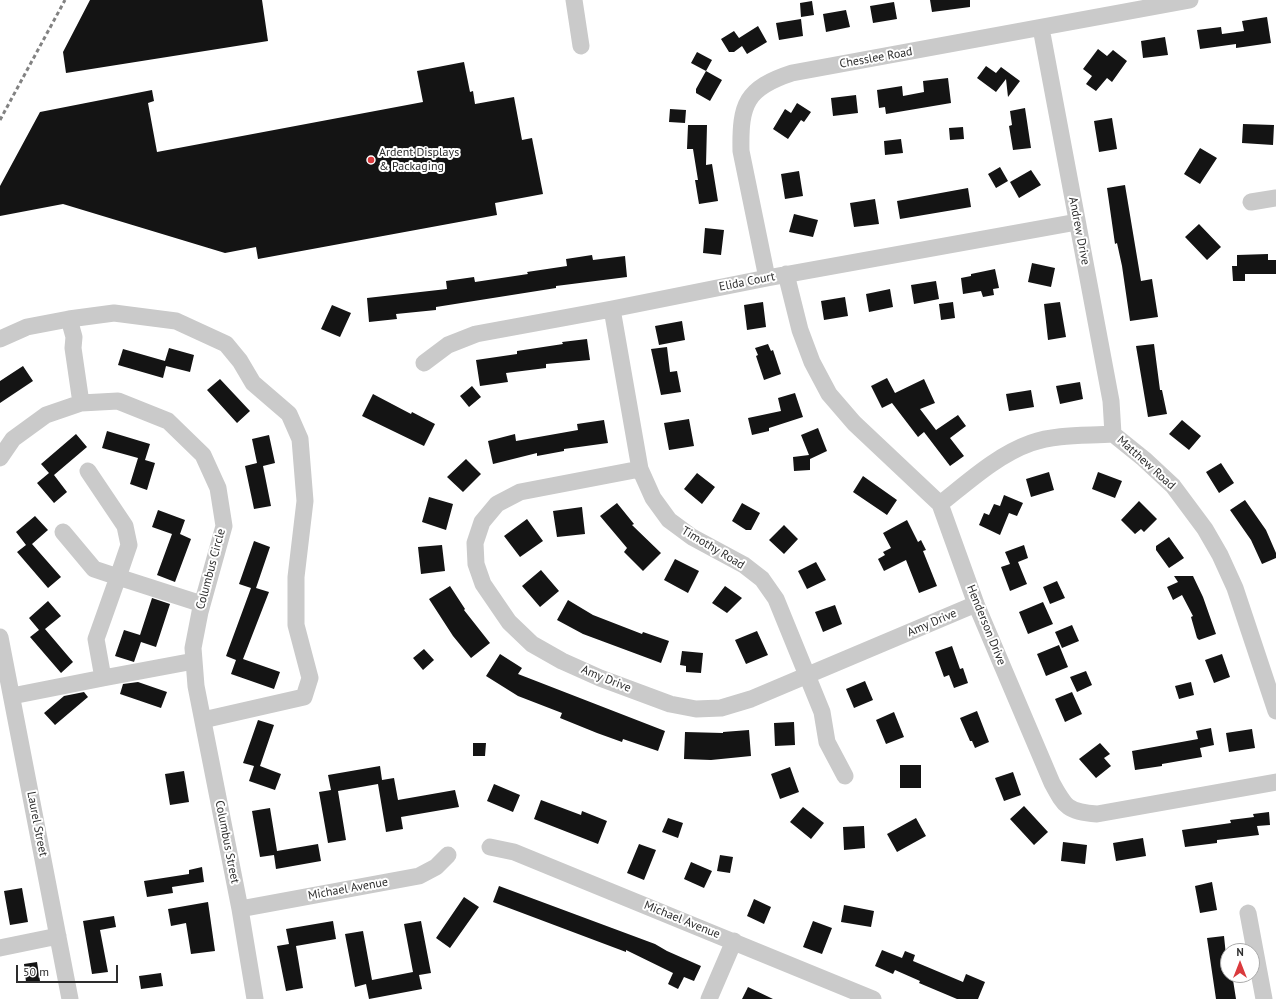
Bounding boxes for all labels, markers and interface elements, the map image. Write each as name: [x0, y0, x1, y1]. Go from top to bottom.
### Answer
street label: Chesslee Road: [838, 45, 914, 71]
place label: Ardent Displays & Packaging: [379, 146, 459, 174]
marker: Ardent Displays & Packaging: [366, 155, 376, 165]
street label: Andrew Drive: [1065, 196, 1093, 266]
street label: Elida Court: [718, 270, 776, 294]
street label: Matthew Road: [1114, 433, 1178, 493]
street label: Timothy Road: [679, 524, 747, 572]
street label: Columbus Circle: [193, 527, 229, 611]
street label: Henderson Drive: [963, 583, 1009, 667]
street label: Amy Drive: [905, 606, 959, 640]
street label: Amy Drive: [579, 662, 633, 696]
street label: Laurel Street: [24, 790, 50, 858]
street label: Columbus Street: [212, 799, 242, 885]
street label: Michael Avenue: [307, 875, 389, 903]
street label: Michael Avenue: [642, 898, 722, 942]
north arrow: [1220, 943, 1260, 983]
text: N: [1236, 945, 1244, 959]
scale bar: [18, 957, 120, 983]
text: 50 m: [23, 964, 49, 979]

